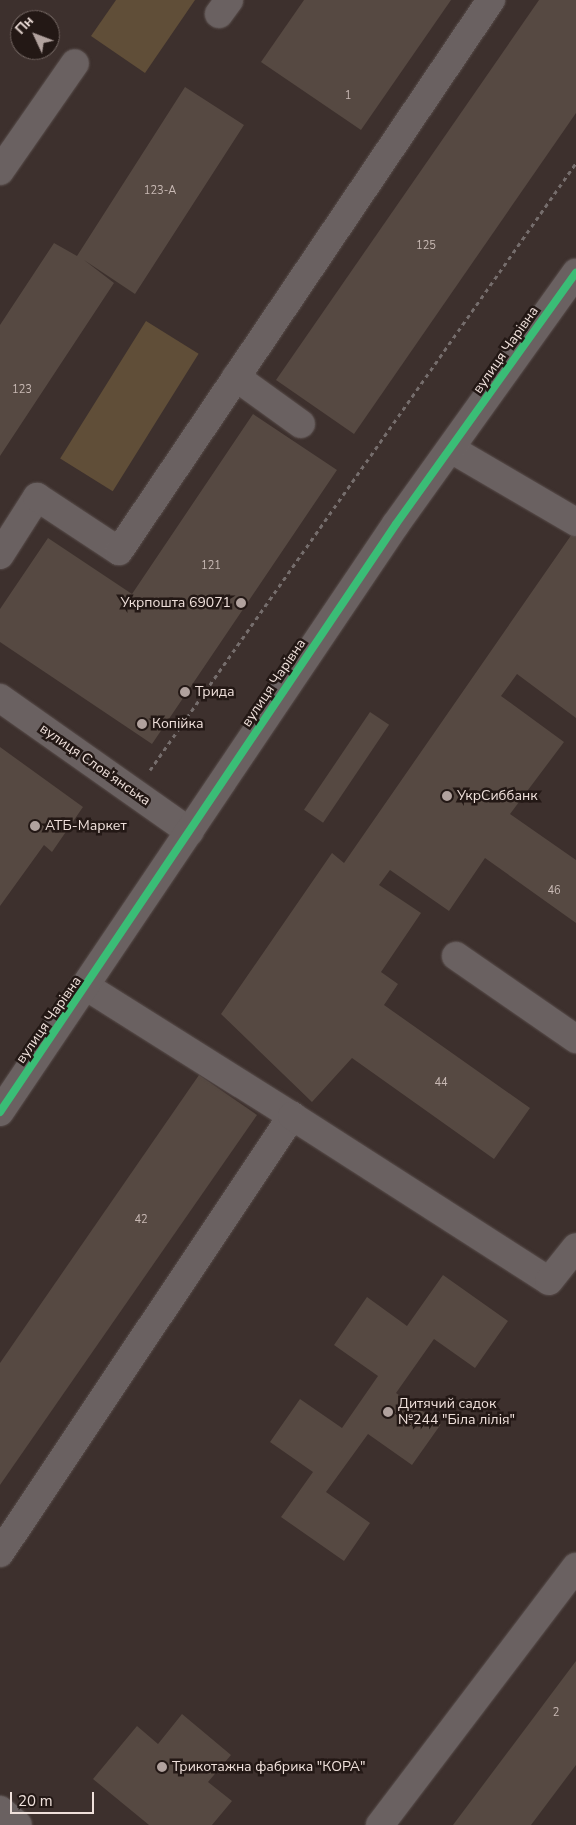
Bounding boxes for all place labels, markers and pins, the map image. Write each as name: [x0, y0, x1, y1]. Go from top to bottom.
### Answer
place label: Укрпошта 69071: [120, 595, 231, 611]
marker: Укрпошта 69071: [235, 597, 247, 609]
place label: Трида: [195, 684, 235, 700]
marker: Трида: [179, 686, 191, 698]
place label: Копійка: [152, 716, 203, 732]
marker: Копійка: [136, 718, 148, 730]
place label: УкрСиббанк: [457, 788, 538, 804]
marker: УкрСиббанк: [441, 790, 453, 802]
place label: АТБ-Маркет: [45, 818, 127, 834]
marker: АТБ-Маркет: [29, 820, 41, 832]
place label: Дитячий садок №244 "Біла лілія": [398, 1396, 515, 1428]
marker: Дитячий садок №244 "Біла лілія": [382, 1406, 394, 1418]
place label: Трикотажна фабрика "КОРА": [172, 1759, 365, 1775]
marker: Трикотажна фабрика "КОРА": [156, 1761, 168, 1773]

